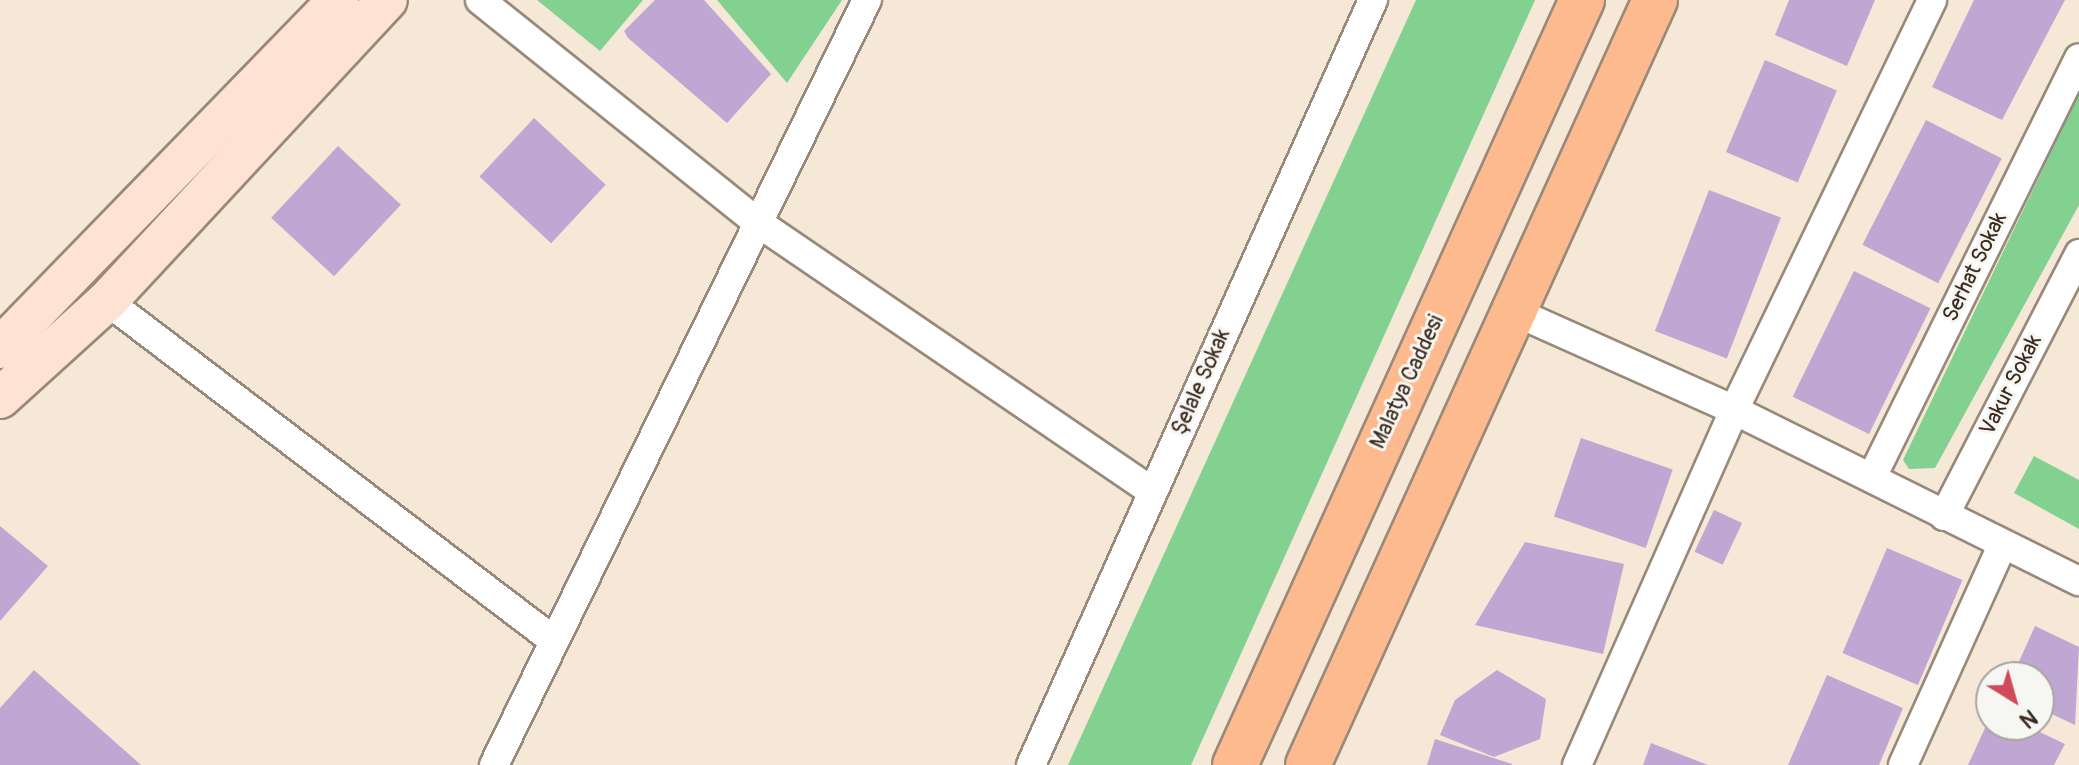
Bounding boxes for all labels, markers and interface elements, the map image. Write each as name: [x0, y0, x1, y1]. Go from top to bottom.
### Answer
street label: Serhat Sokak: [1937, 208, 2013, 326]
street label: Malatya Caddesi: [1365, 311, 1449, 453]
street label: Şelale Sokak: [1166, 325, 1236, 439]
street label: Vakur Sokak: [1974, 330, 2048, 440]
north arrow: [1975, 661, 2055, 741]
text: N: [2014, 703, 2043, 734]

